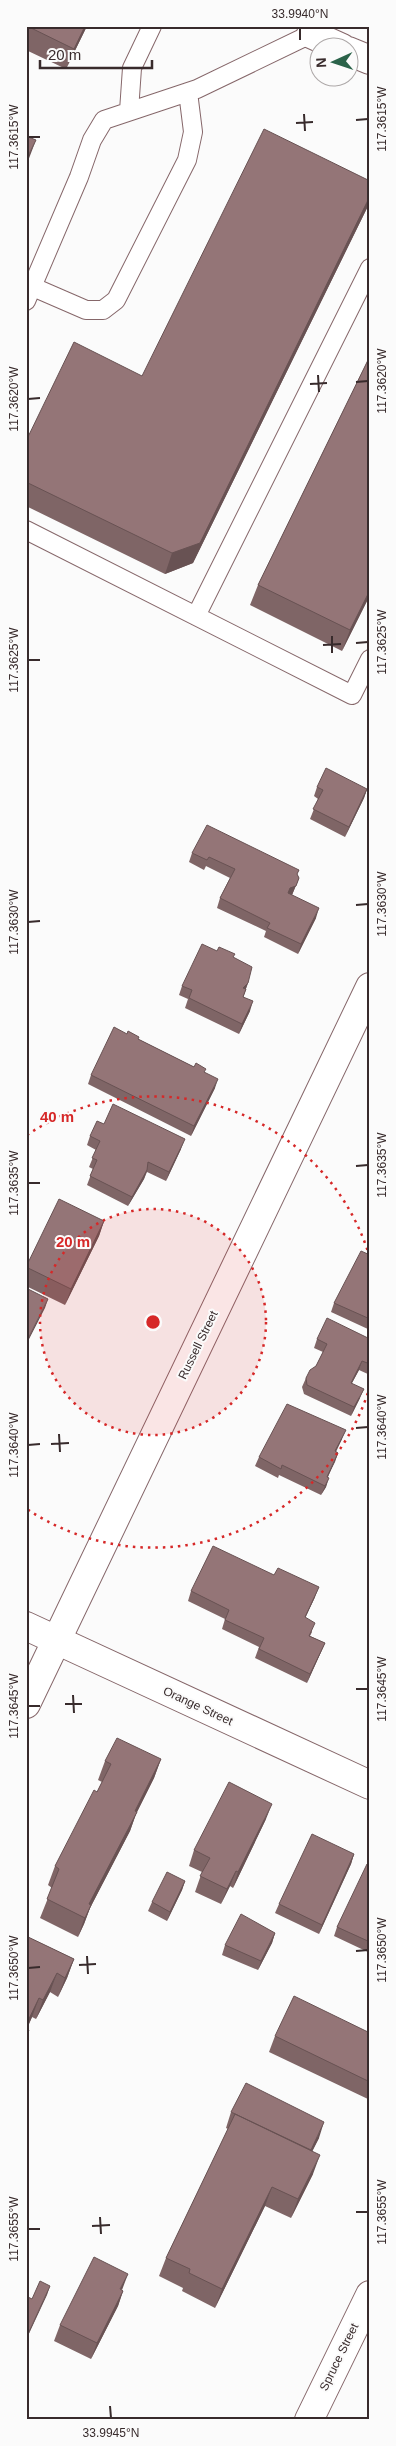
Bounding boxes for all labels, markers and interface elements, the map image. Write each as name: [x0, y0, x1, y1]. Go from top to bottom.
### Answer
text: 33.9940°N: [272, 7, 328, 21]
scale bar: [40, 38, 152, 70]
north arrow: [308, 38, 358, 88]
text: 20 m: [48, 46, 81, 63]
text: N: [313, 57, 329, 68]
text: 117.3615°W: [375, 86, 389, 152]
text: 117.3615°W: [7, 104, 21, 170]
text: 117.3620°W: [375, 348, 389, 414]
text: 117.3620°W: [7, 366, 21, 432]
text: 117.3625°W: [375, 609, 389, 675]
text: 117.3625°W: [7, 627, 21, 693]
text: 117.3630°W: [375, 871, 389, 937]
text: 117.3630°W: [7, 889, 21, 955]
text: 40 m: [40, 1108, 74, 1125]
text: 117.3635°W: [375, 1132, 389, 1198]
text: 117.3635°W: [7, 1150, 21, 1216]
text: 20 m: [56, 1233, 90, 1250]
street label: Russell Street: [175, 1308, 221, 1382]
centre of rings: [144, 1313, 162, 1331]
text: 117.3640°W: [375, 1394, 389, 1460]
text: 117.3640°W: [7, 1412, 21, 1478]
text: 117.3645°W: [375, 1656, 389, 1722]
text: 117.3645°W: [7, 1673, 21, 1739]
street label: Orange Street: [161, 1684, 236, 1729]
text: 117.3650°W: [375, 1917, 389, 1983]
text: 117.3650°W: [7, 1935, 21, 2001]
text: 117.3655°W: [375, 2179, 389, 2245]
text: 117.3655°W: [7, 2196, 21, 2262]
street label: Spruce Street: [317, 2320, 362, 2393]
text: 33.9945°N: [83, 2426, 139, 2440]

